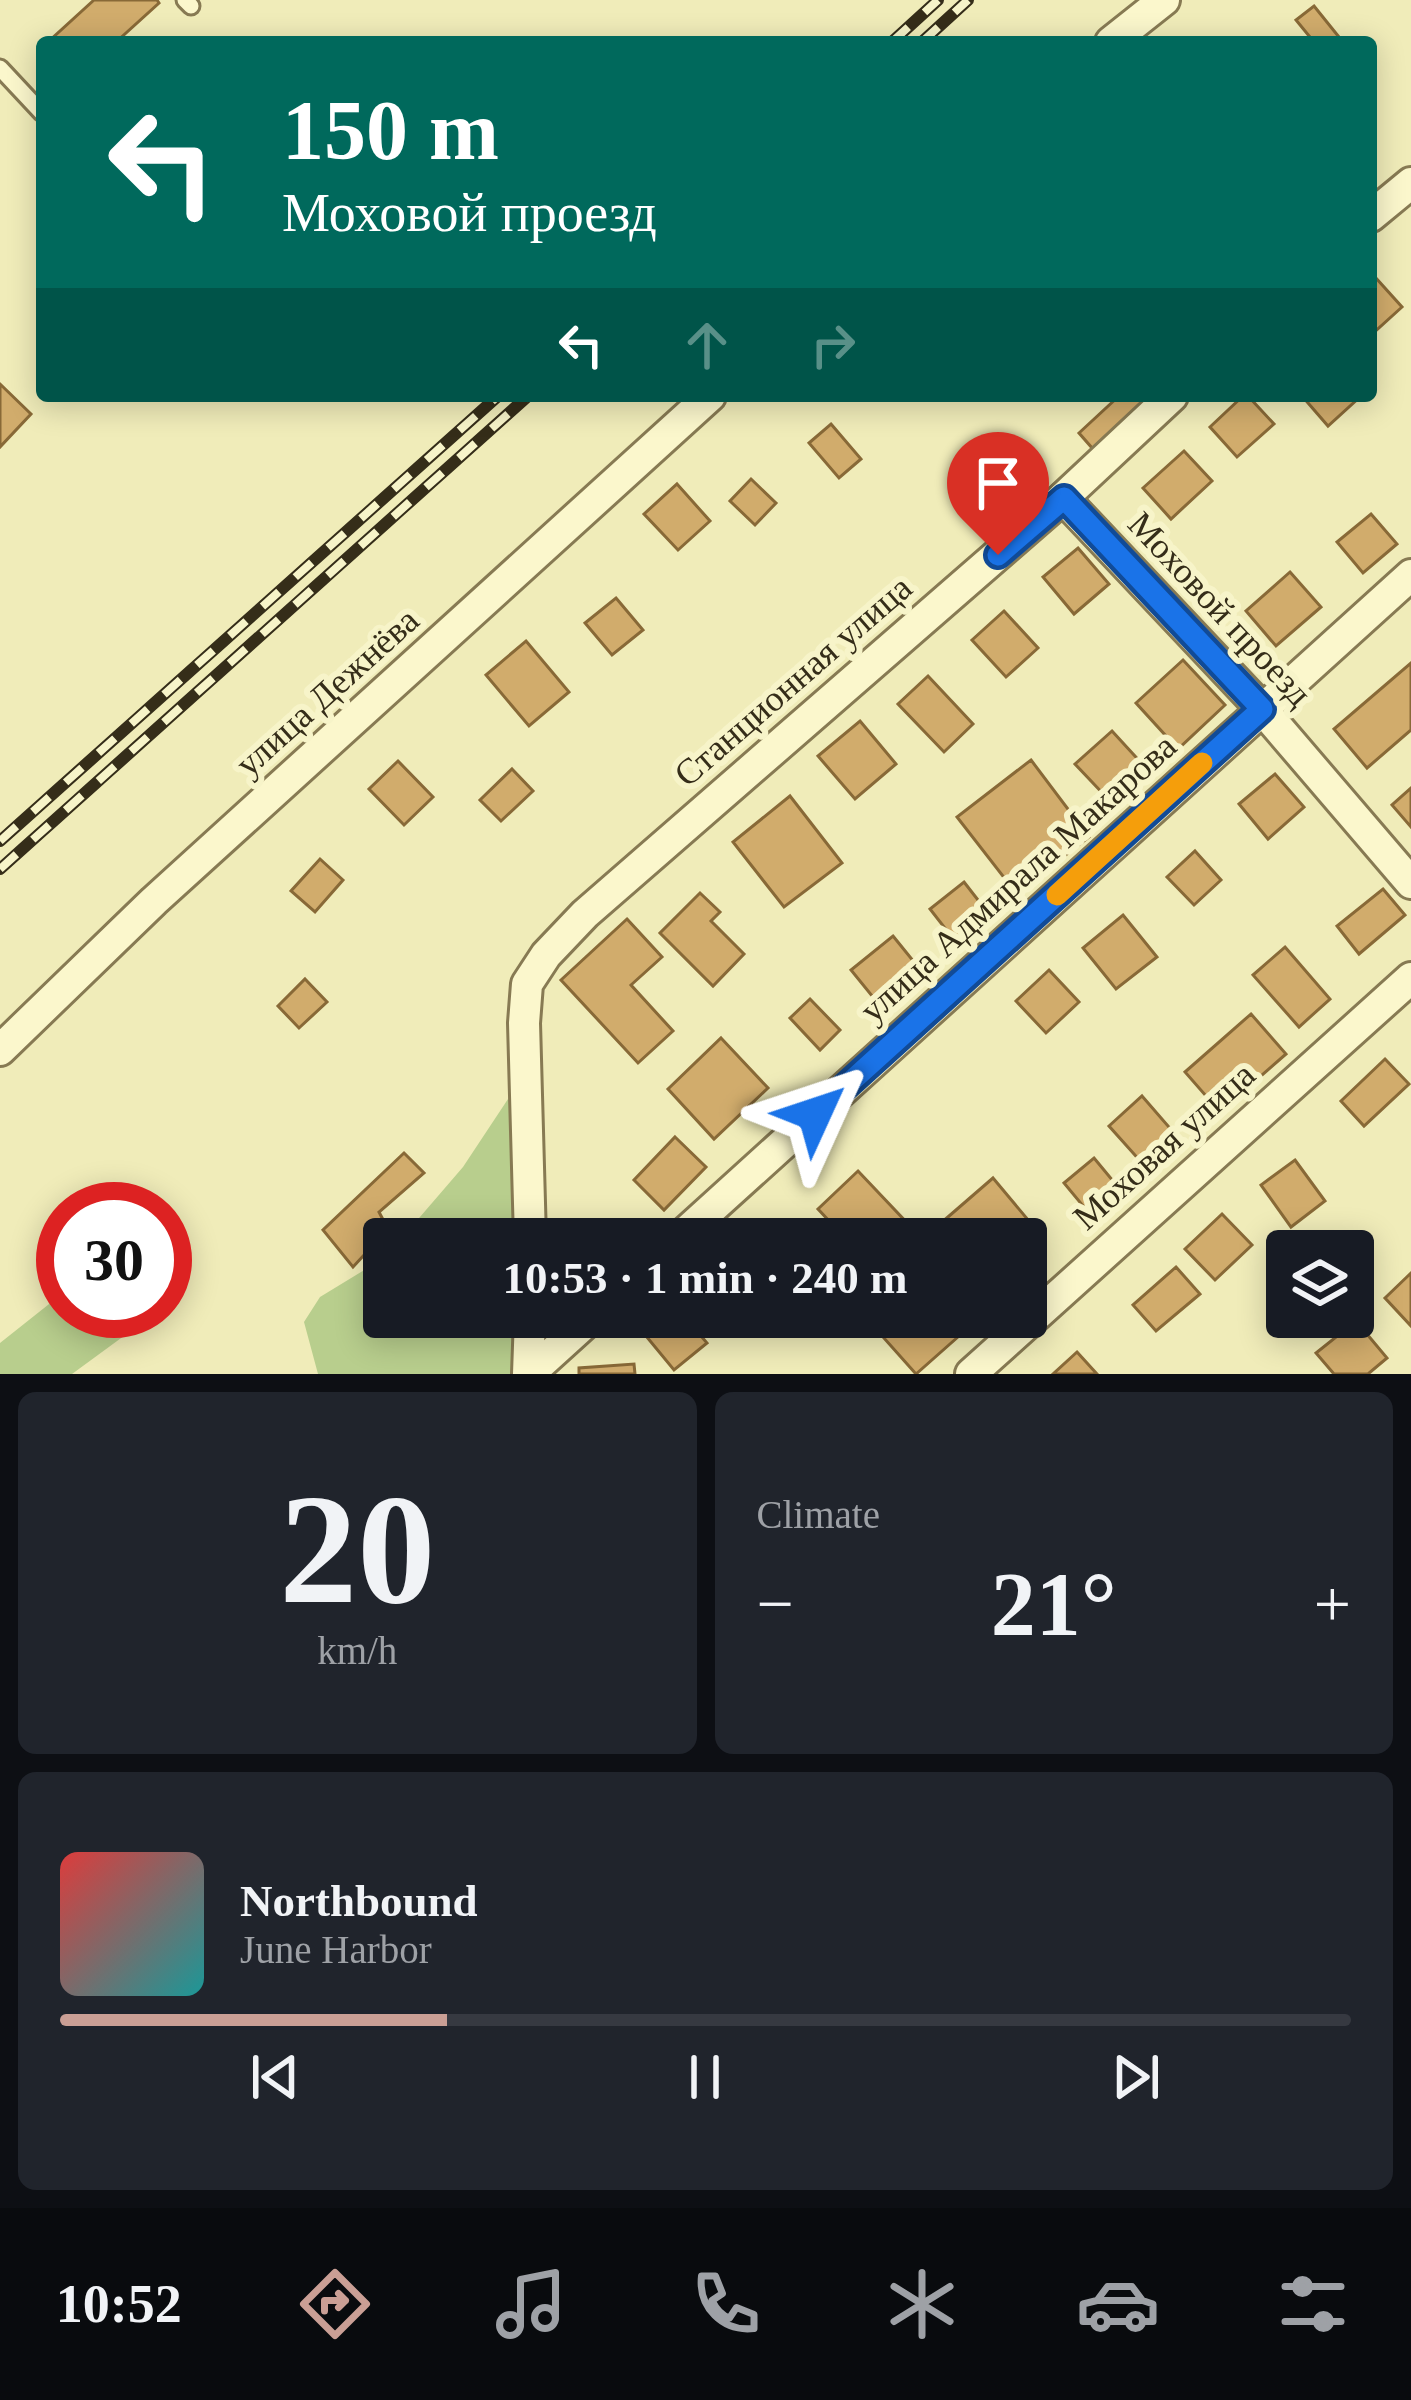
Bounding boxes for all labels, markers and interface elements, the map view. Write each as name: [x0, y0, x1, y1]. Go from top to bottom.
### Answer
icon: left: [84, 84, 240, 240]
text: 150 m: [282, 84, 499, 177]
text: Моховой проезд: [282, 183, 657, 243]
icon: left: [548, 312, 614, 378]
icon: ahead: [674, 312, 740, 378]
icon: right: [800, 312, 866, 378]
pin: [947, 432, 1049, 555]
icon: arrive: [965, 450, 1031, 516]
street label: Моховой проезд: [1120, 504, 1320, 714]
street label: Станционная улица: [667, 567, 920, 795]
street label: улица Дежнёва: [228, 600, 426, 784]
street label: улица Адмирала Макарова: [852, 726, 1184, 1030]
position arrow: [752, 1051, 878, 1177]
street label: Моховая улица: [1065, 1054, 1263, 1238]
speed limit sign: 30: [36, 1182, 192, 1338]
map controls: [1266, 1230, 1374, 1338]
button: layers: [1266, 1230, 1374, 1338]
text: 10:53 · 1 min · 240 m: [503, 1253, 908, 1303]
text: 20: [279, 1463, 435, 1636]
text: Climate: [757, 1493, 880, 1536]
text: 21°: [991, 1555, 1117, 1654]
text: −: [757, 1567, 794, 1640]
text: +: [1314, 1567, 1351, 1640]
text: km/h: [317, 1629, 397, 1672]
text: Northbound: [240, 1876, 478, 1926]
text: June Harbor: [240, 1928, 432, 1971]
icon: previous: [242, 2044, 308, 2110]
icon: pause: [672, 2044, 738, 2110]
icon: next: [1103, 2044, 1169, 2110]
icon: directions: [293, 2262, 377, 2346]
icon: music: [489, 2262, 573, 2346]
icon: phone: [684, 2262, 768, 2346]
icon: climate: [880, 2262, 964, 2346]
icon: car: [1076, 2262, 1160, 2346]
icon: filters: [1271, 2262, 1355, 2346]
text: 10:52: [56, 2274, 182, 2334]

